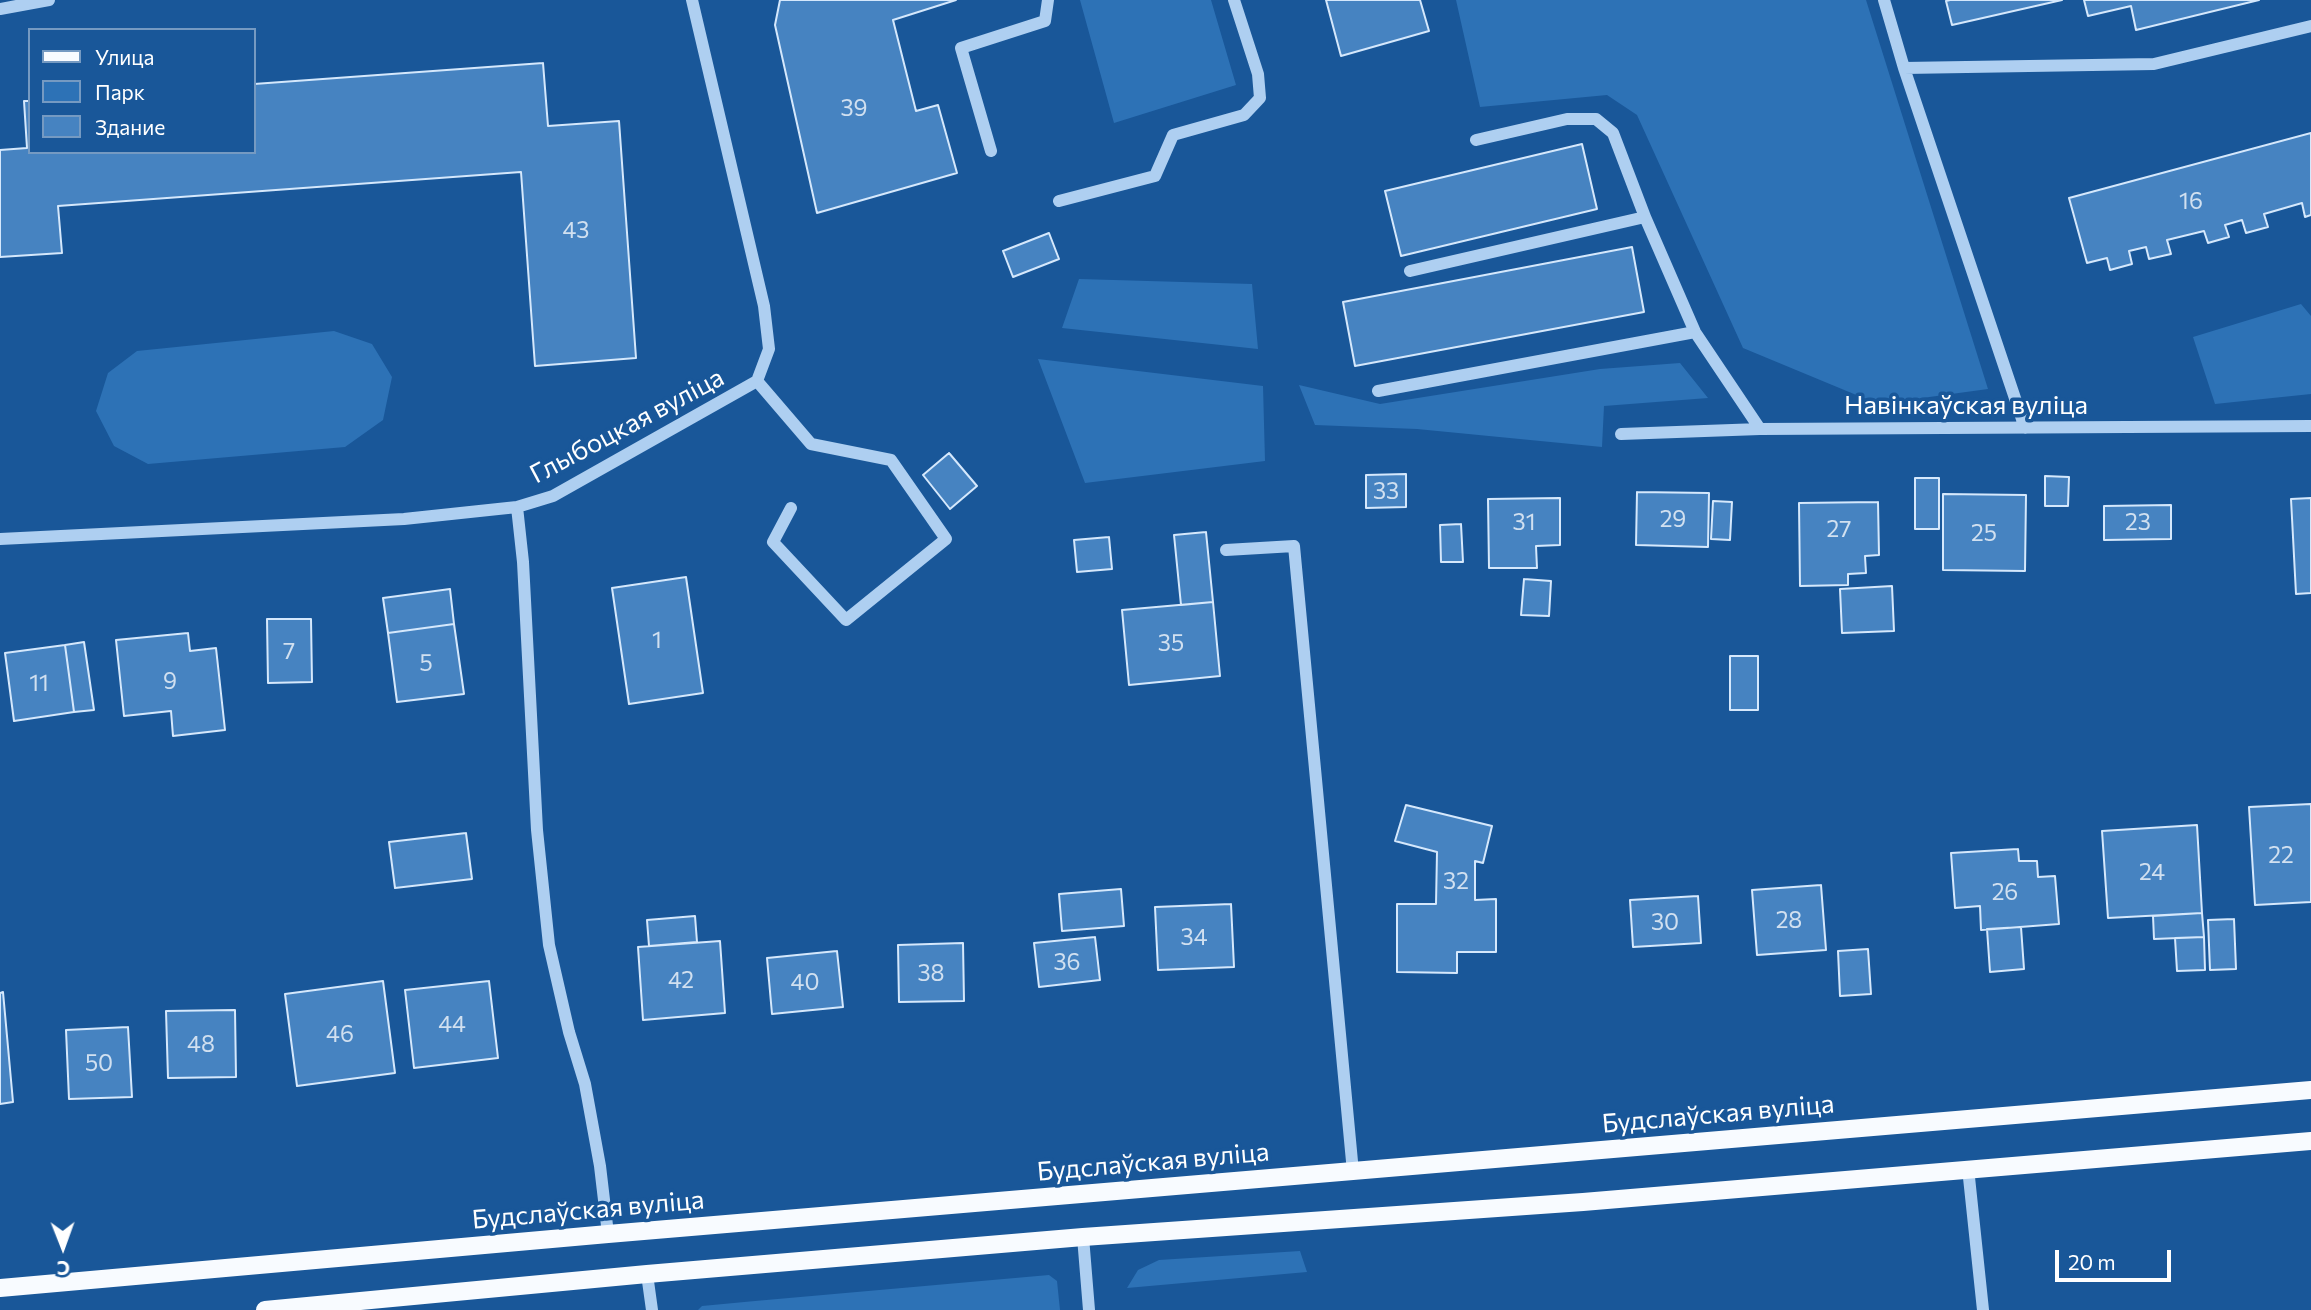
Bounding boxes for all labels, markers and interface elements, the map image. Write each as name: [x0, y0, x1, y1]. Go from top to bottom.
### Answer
legend: [28, 28, 256, 154]
text: Улица: [95, 44, 154, 69]
text: Парк: [95, 79, 145, 104]
house number: 39: [840, 94, 868, 122]
text: Здание: [95, 114, 165, 139]
house number: 16: [2179, 187, 2203, 215]
house number: 43: [563, 216, 589, 244]
street label: Глыбоцкая вуліца: [525, 362, 729, 490]
street label: Навінкаўская вуліца: [1844, 389, 2088, 421]
house number: 33: [1373, 477, 1399, 505]
house number: 29: [1660, 505, 1686, 533]
house number: 31: [1513, 508, 1535, 536]
house number: 23: [2125, 508, 2151, 536]
house number: 27: [1827, 515, 1851, 543]
house number: 25: [1971, 519, 1997, 547]
house number: 1: [652, 626, 662, 654]
house number: 35: [1158, 629, 1184, 657]
house number: 7: [283, 637, 295, 665]
house number: 5: [419, 649, 433, 677]
house number: 9: [163, 667, 177, 695]
house number: 11: [29, 669, 49, 697]
house number: 22: [2268, 841, 2294, 869]
house number: 24: [2139, 858, 2165, 886]
house number: 32: [1443, 867, 1469, 895]
house number: 26: [1992, 878, 2018, 906]
house number: 28: [1776, 906, 1802, 934]
house number: 30: [1651, 908, 1679, 936]
house number: 34: [1181, 923, 1207, 951]
house number: 36: [1053, 948, 1081, 976]
house number: 38: [917, 959, 945, 987]
house number: 42: [668, 966, 694, 994]
house number: 40: [791, 968, 819, 996]
house number: 44: [438, 1010, 466, 1038]
house number: 46: [326, 1020, 354, 1048]
house number: 48: [187, 1030, 215, 1058]
house number: 50: [85, 1049, 113, 1077]
street label: Будслаўская вуліца: [1601, 1088, 1835, 1140]
street label: Будслаўская вуліца: [1036, 1136, 1270, 1188]
street label: Будслаўская вуліца: [471, 1184, 705, 1236]
north arrow: [28, 1212, 98, 1282]
scale bar: [2059, 1236, 2174, 1280]
text: 20 m: [2068, 1249, 2116, 1274]
text: С: [57, 1257, 70, 1280]

